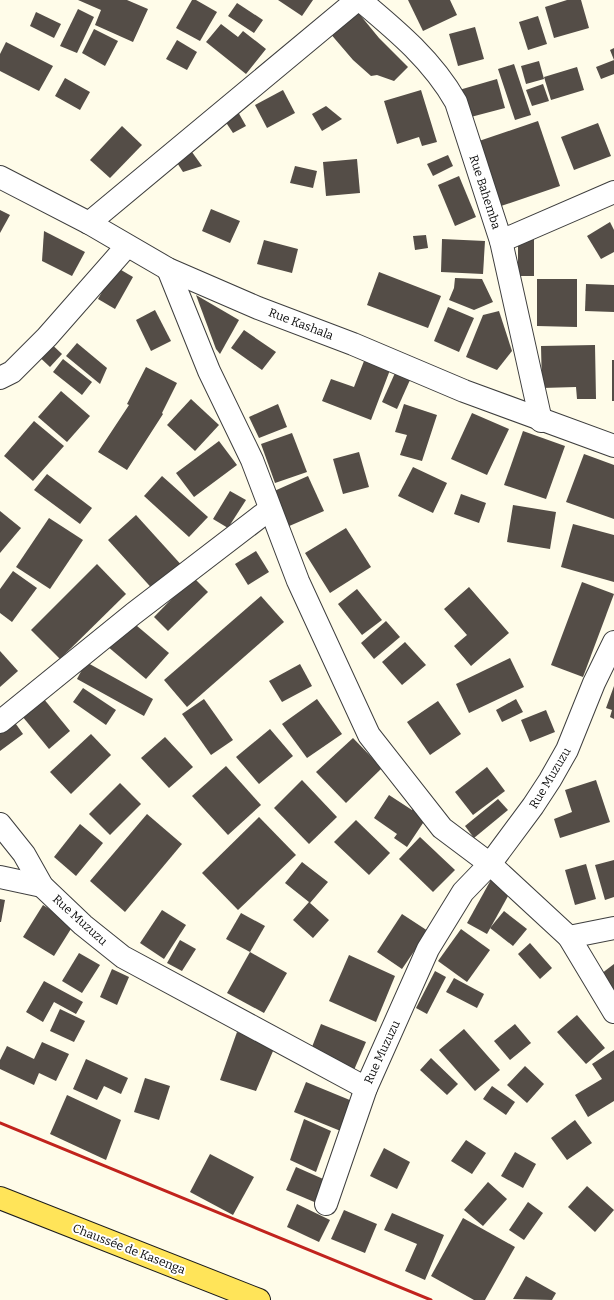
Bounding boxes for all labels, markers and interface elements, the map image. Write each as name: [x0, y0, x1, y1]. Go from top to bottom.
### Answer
street label: Rue Bahemba: [466, 153, 504, 231]
street label: Rue Kashala: [267, 305, 336, 343]
street label: Rue Muzuzu: [526, 745, 574, 811]
street label: Rue Muzuzu: [50, 892, 111, 948]
street label: Rue Muzuzu: [361, 1018, 403, 1086]
street label: Chaussée de Kasenga: [71, 1221, 188, 1277]

